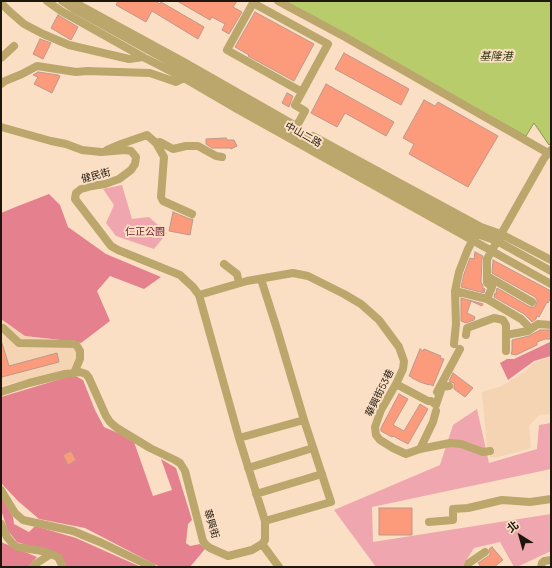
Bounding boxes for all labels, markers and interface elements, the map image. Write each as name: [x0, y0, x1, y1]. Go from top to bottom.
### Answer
water label: 基隆港: [480, 50, 512, 64]
street label: 中山二路: [283, 120, 323, 150]
street label: 健民街: [80, 166, 112, 186]
park label: 仁正公園: [125, 226, 165, 238]
street label: 華興街53巷: [363, 367, 397, 419]
street label: 華興街: [201, 508, 221, 540]
north arrow: [500, 516, 540, 556]
text: 北: [504, 517, 521, 535]

